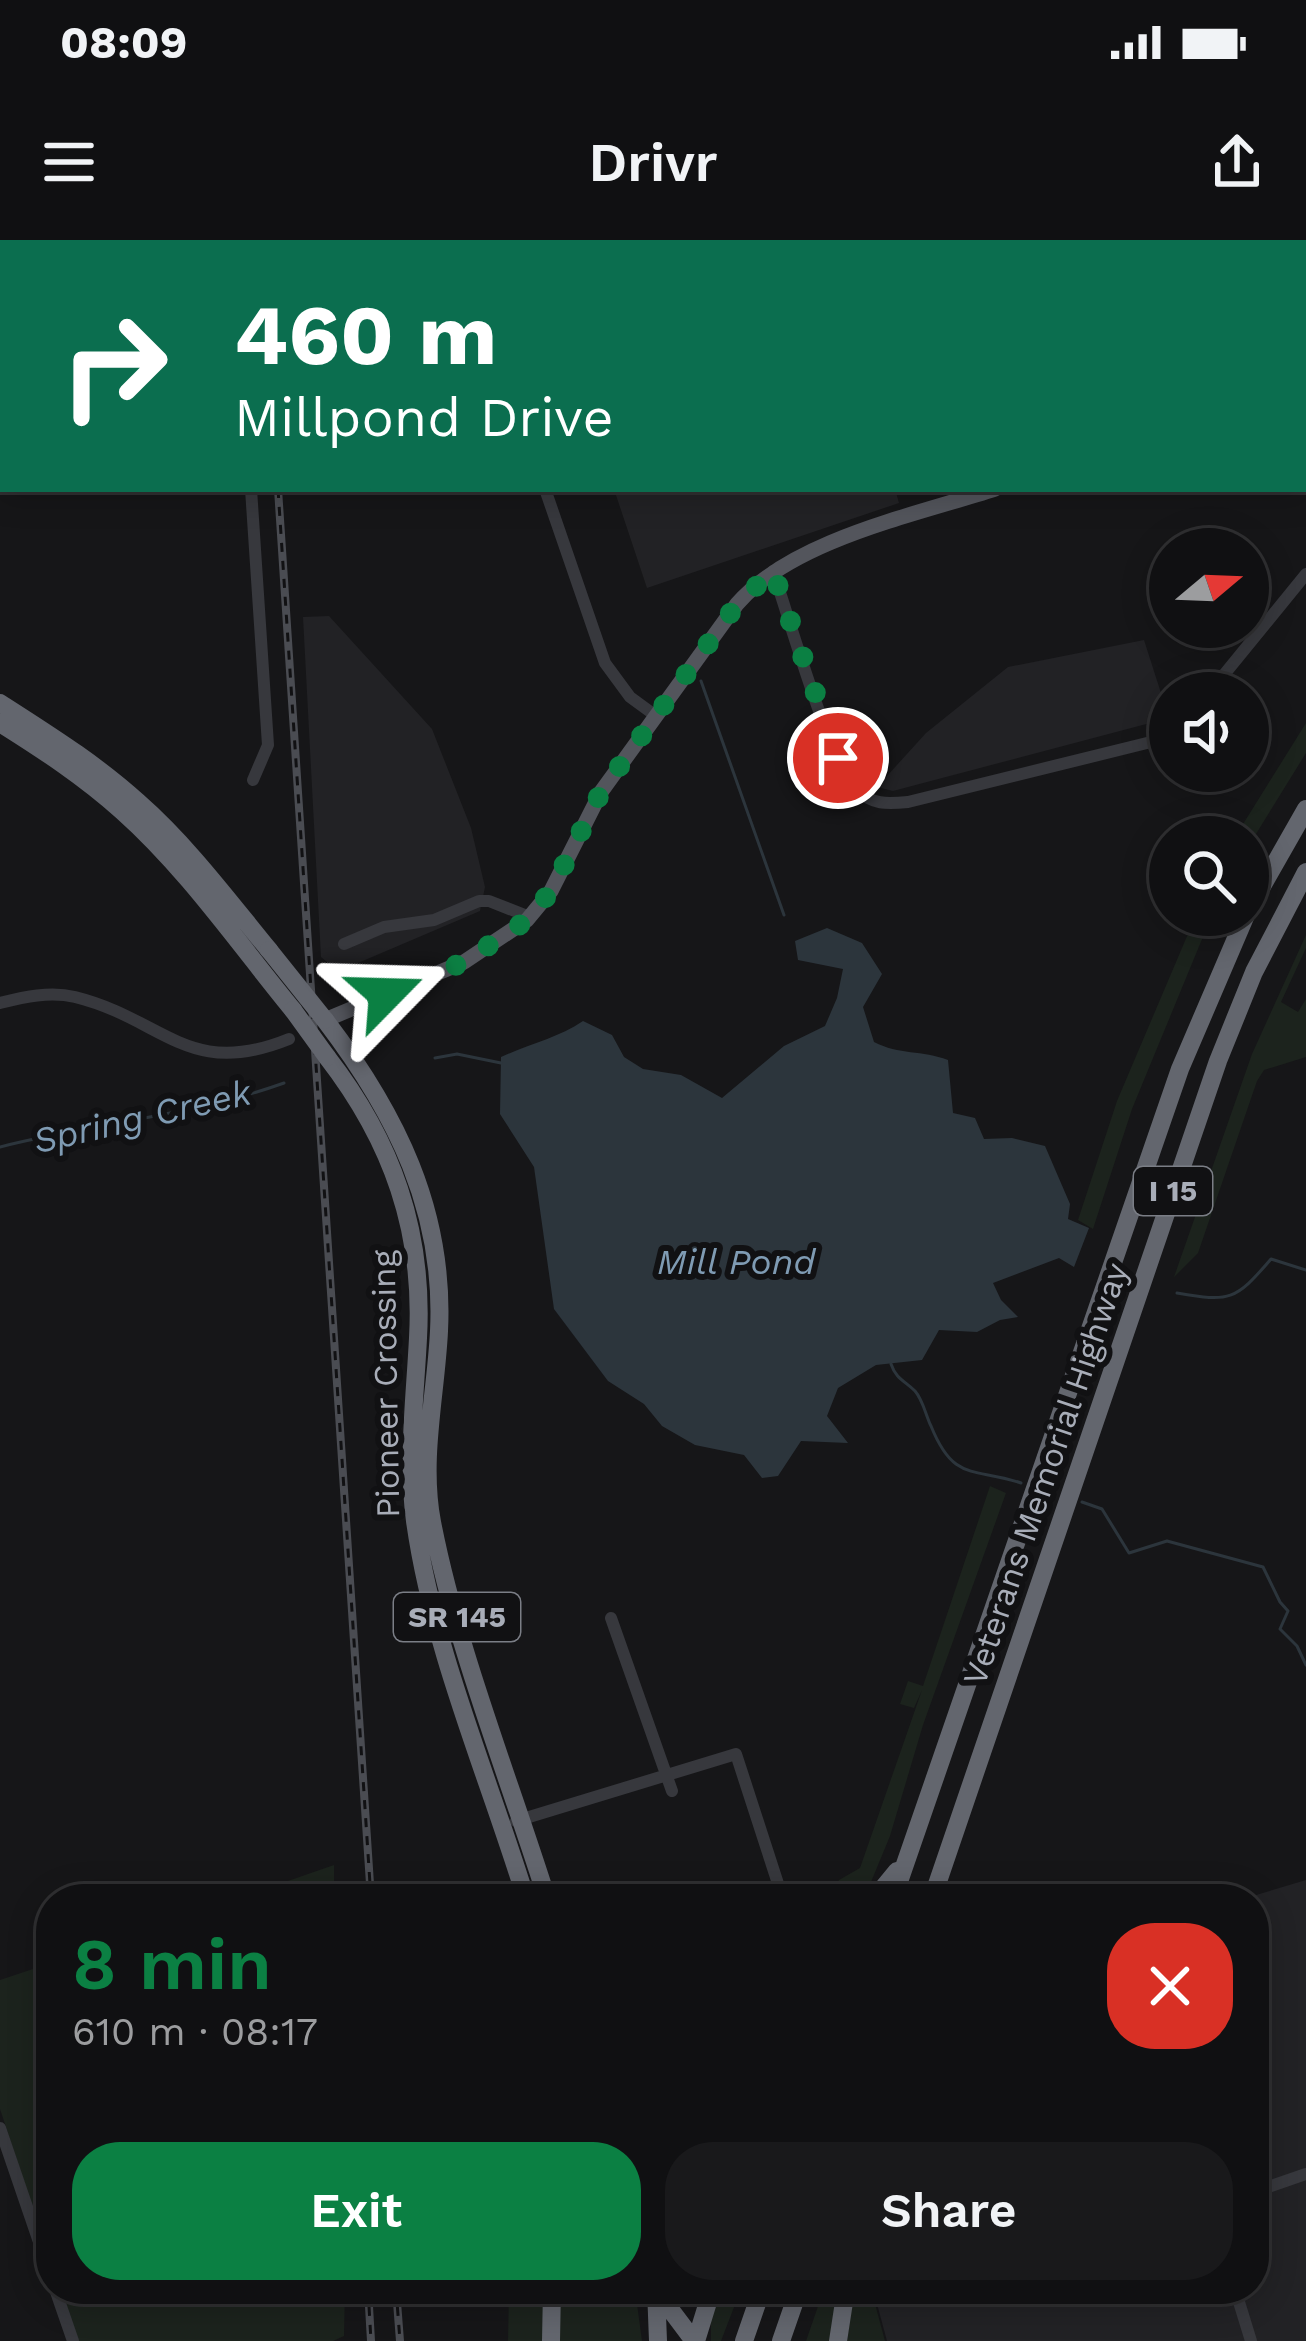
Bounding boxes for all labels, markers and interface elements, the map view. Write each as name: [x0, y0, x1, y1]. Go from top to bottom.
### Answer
text: 08:09: [60, 16, 188, 69]
icon: menu: [36, 129, 102, 195]
icon: share: [1204, 129, 1270, 195]
text: Drivr: [589, 131, 717, 194]
text: 460 m: [234, 286, 497, 384]
icon: right: [36, 288, 192, 444]
text: Millpond Drive: [234, 386, 614, 449]
north arrow: [1149, 528, 1269, 648]
map controls: [1149, 528, 1269, 936]
button: sound: [1149, 672, 1269, 792]
pin: [787, 707, 889, 809]
icon: arrive: [805, 725, 871, 791]
button: search: [1149, 816, 1269, 936]
position arrow: [323, 931, 449, 1057]
water label: Spring Creek: [29, 1071, 257, 1162]
road number: I 15: [1134, 1167, 1212, 1215]
water label: Mill Pond: [657, 1241, 816, 1283]
street label: Pioneer Crossing: [364, 1249, 407, 1518]
street label: Veterans Memorial Highway: [955, 1258, 1136, 1690]
road number: SR 145: [394, 1593, 520, 1641]
text: 8 min: [72, 1922, 272, 2006]
button: close: [1107, 1923, 1233, 2049]
text: 610 m · 08:17: [72, 2009, 318, 2054]
button: Exit: [72, 2142, 641, 2280]
button: Share: [665, 2142, 1233, 2280]

